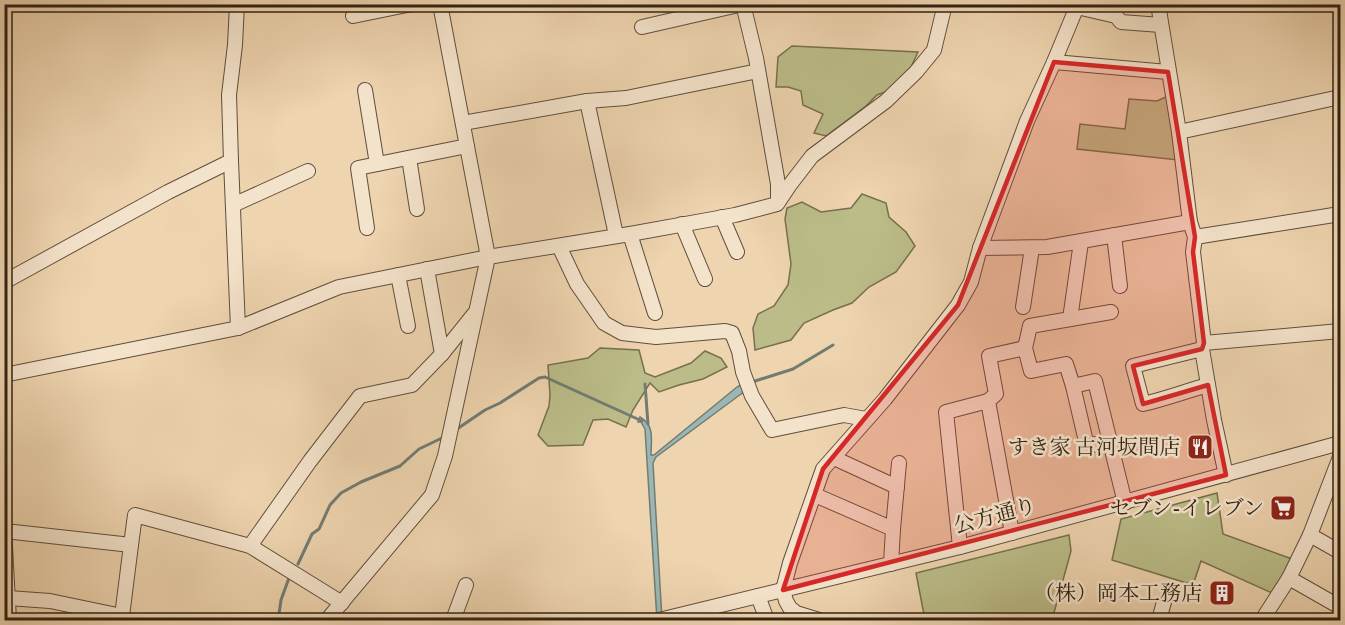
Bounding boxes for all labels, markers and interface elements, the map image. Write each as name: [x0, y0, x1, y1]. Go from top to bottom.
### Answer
restaurant icon: すき家 古河坂間店: [1185, 432, 1215, 462]
place label: すき家 古河坂間店: [1008, 434, 1180, 461]
street label: 公方通り: [951, 492, 1039, 540]
supermarket icon: セブン-イレブン: [1268, 493, 1298, 523]
place label: セブン-イレブン: [1110, 495, 1264, 522]
building icon: （株）岡本工務店: [1207, 578, 1237, 608]
place label: （株）岡本工務店: [1034, 580, 1202, 607]

